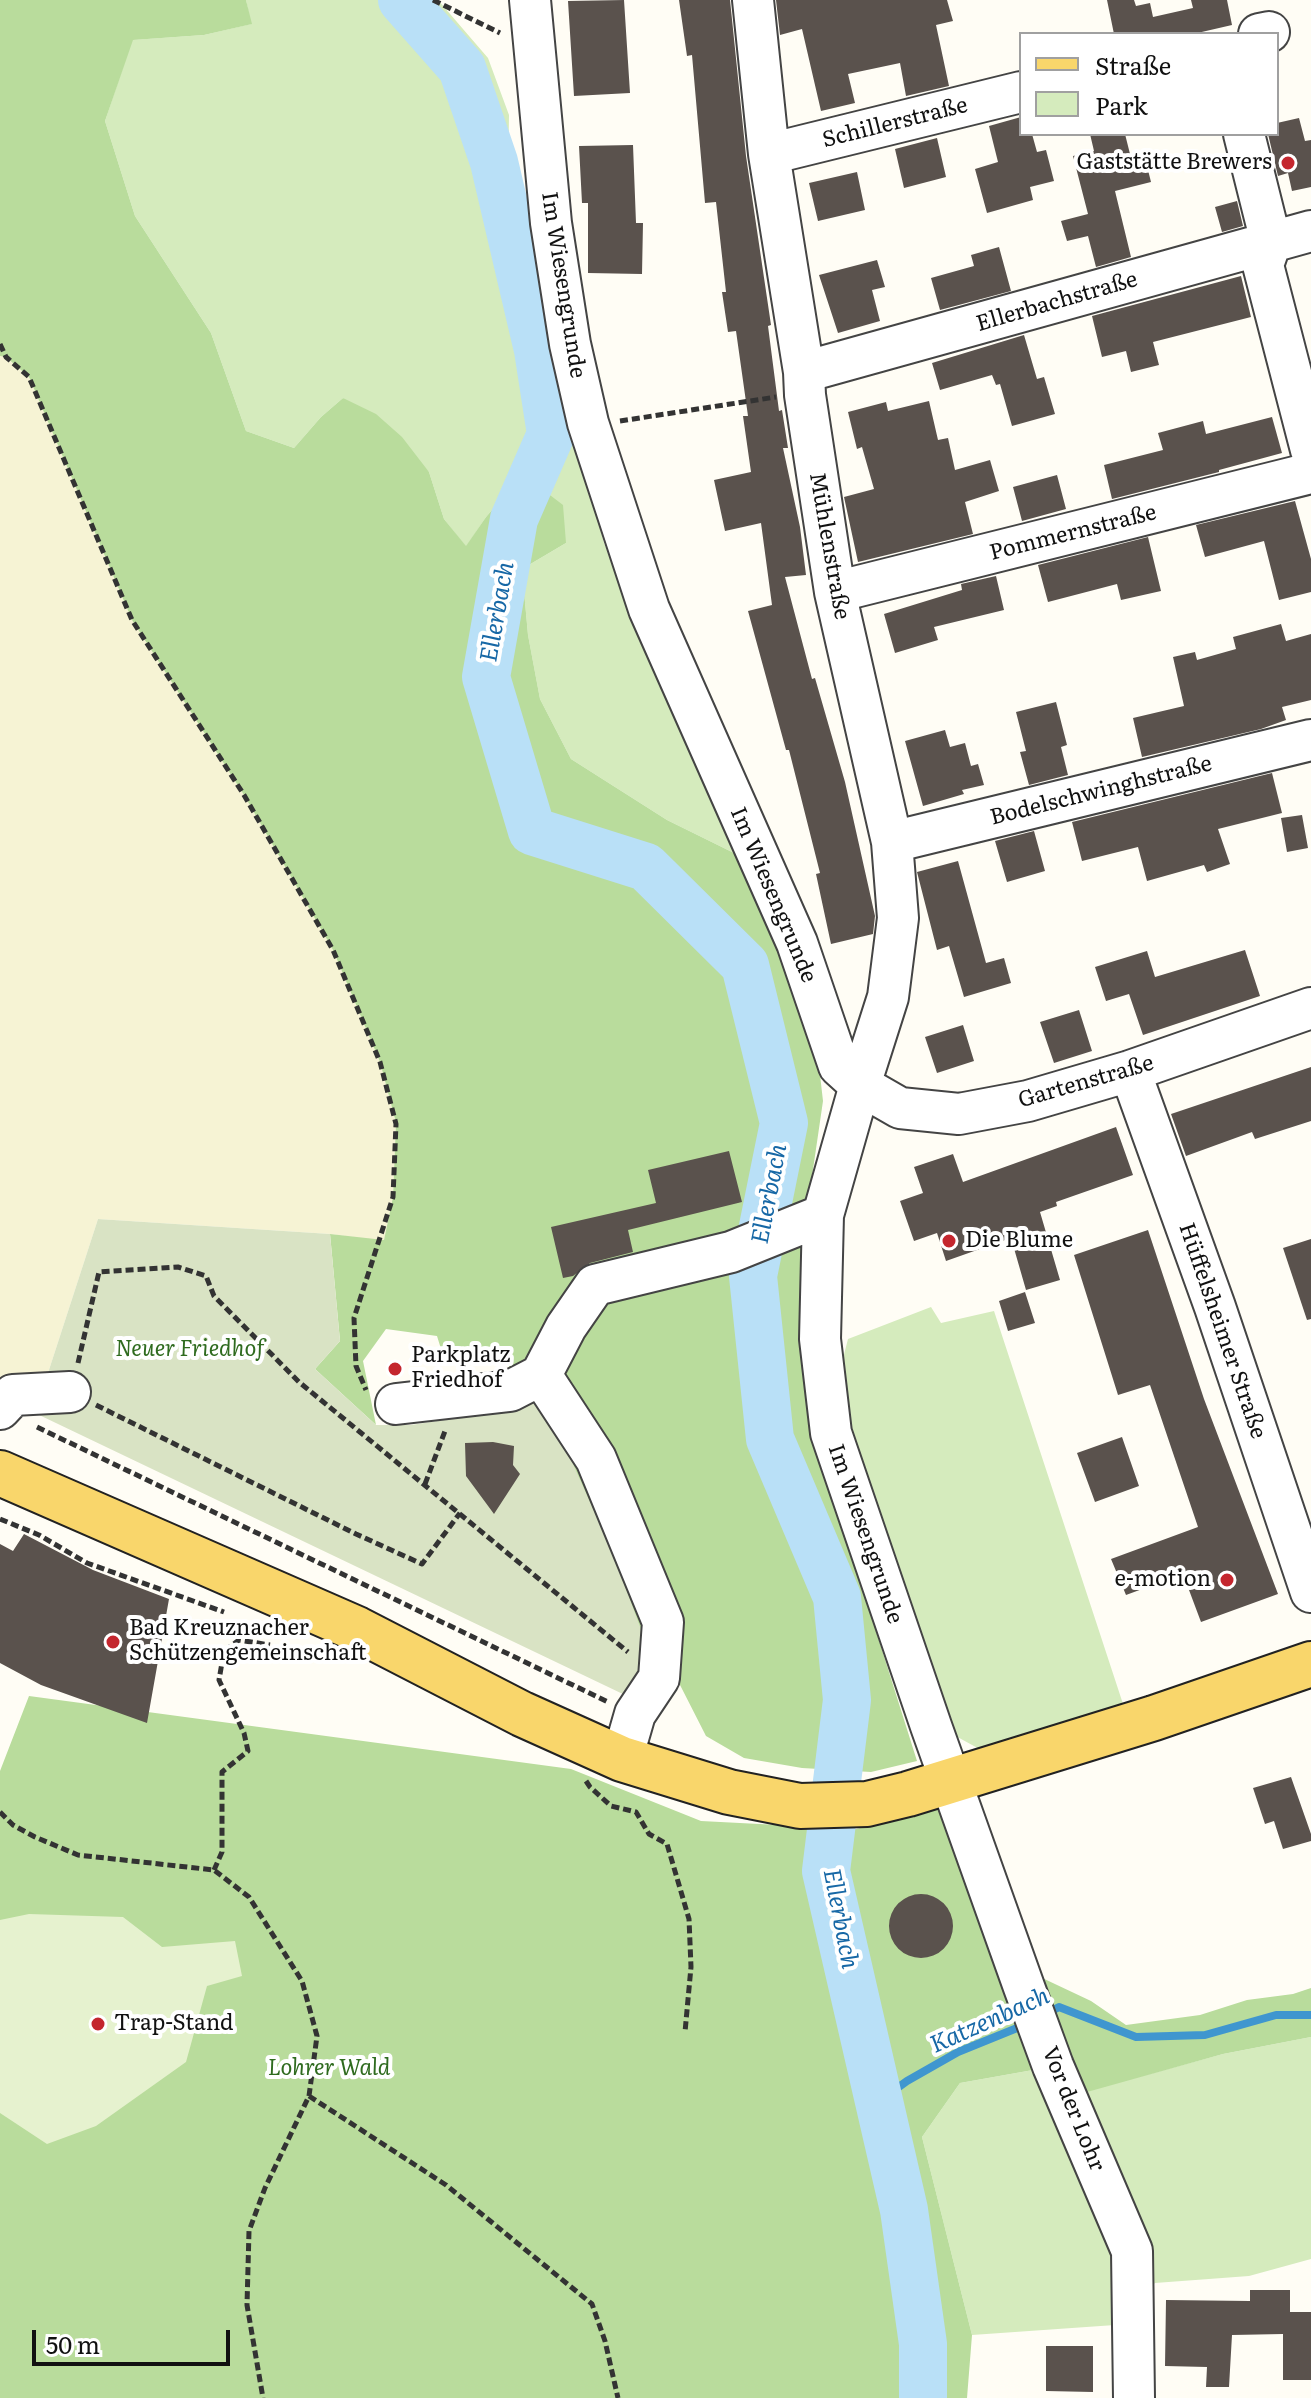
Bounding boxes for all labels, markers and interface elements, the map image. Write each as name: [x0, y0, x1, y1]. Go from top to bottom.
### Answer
legend: [1019, 32, 1279, 136]
text: Straße: [1095, 47, 1171, 82]
text: Park: [1095, 87, 1148, 122]
street label: Schillerstraße: [820, 92, 970, 154]
place label: Gaststätte Brewers: [1077, 150, 1272, 176]
marker: Gaststätte Brewers: [1279, 154, 1297, 172]
street label: Im Wiesengrunde: [535, 190, 591, 380]
street label: Ellerbachstraße: [973, 266, 1141, 338]
street label: Mühlenstraße: [803, 470, 855, 622]
street label: Pommernstraße: [987, 500, 1159, 566]
water label: Ellerbach: [475, 560, 521, 664]
street label: Bodelschwinghstraße: [987, 751, 1215, 831]
street label: Im Wiesengrunde: [724, 803, 822, 987]
street label: Gartenstraße: [1015, 1050, 1157, 1114]
water label: Ellerbach: [746, 1142, 794, 1246]
street label: Hüffelsheimer Straße: [1173, 1220, 1271, 1442]
place label: Die Blume: [965, 1228, 1073, 1254]
marker: Die Blume: [940, 1232, 958, 1250]
park label: Neuer Friedhof: [115, 1337, 265, 1363]
place label: Parkplatz Friedhof: [411, 1343, 511, 1394]
marker: Parkplatz Friedhof: [386, 1360, 404, 1378]
street label: Im Wiesengrunde: [822, 1441, 908, 1627]
place label: e-motion: [1115, 1567, 1211, 1593]
marker: e-motion: [1218, 1571, 1236, 1589]
place label: Bad Kreuznacher Schützengemeinschaft: [129, 1616, 366, 1668]
marker: Bad Kreuznacher Schützengemeinschaft: [104, 1633, 122, 1651]
water label: Ellerbach: [816, 1867, 864, 1971]
water label: Katzenbach: [926, 1982, 1054, 2060]
place label: Trap-Stand: [114, 2011, 234, 2037]
marker: Trap-Stand: [89, 2015, 107, 2033]
street label: Vor der Lohr: [1036, 2043, 1110, 2175]
park label: Lohrer Wald: [268, 2056, 390, 2082]
scale bar: [36, 2314, 234, 2364]
text: 50 m: [46, 2326, 100, 2361]

